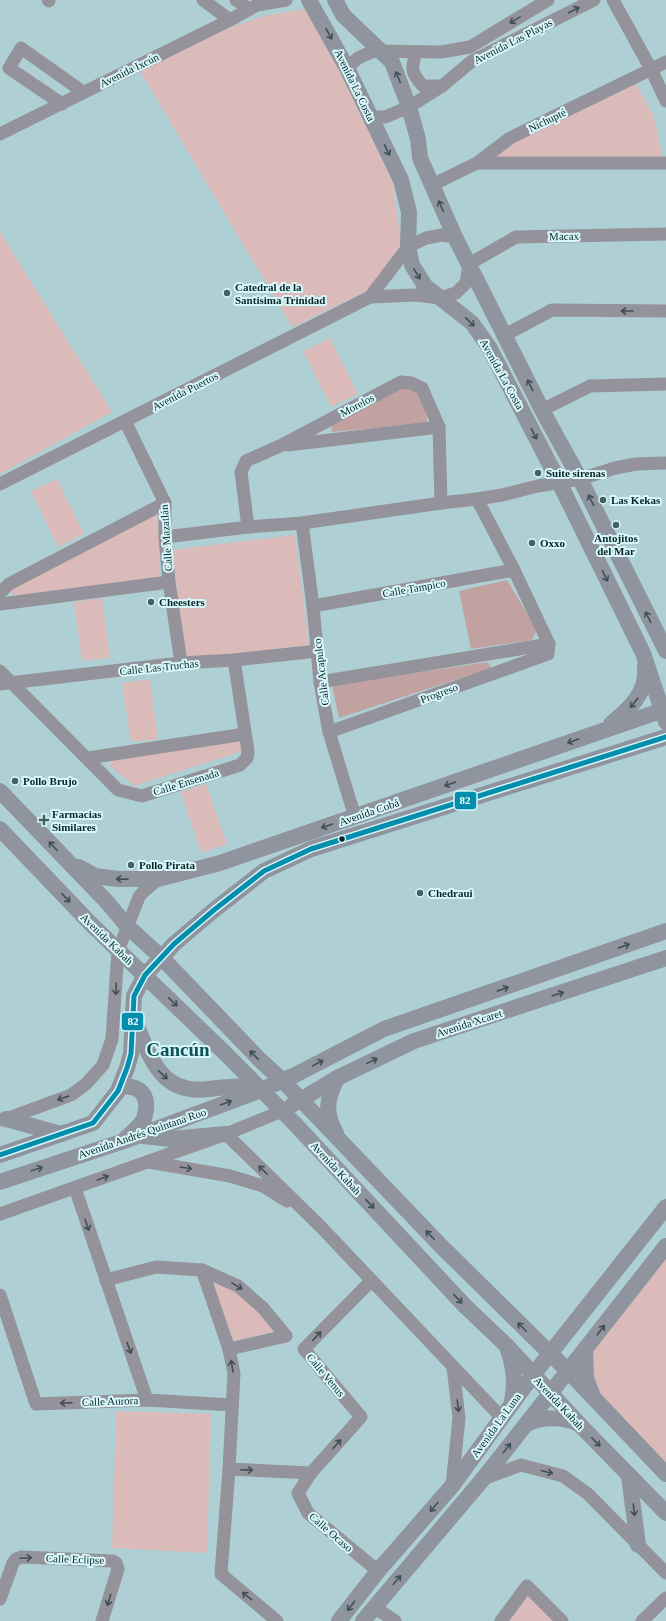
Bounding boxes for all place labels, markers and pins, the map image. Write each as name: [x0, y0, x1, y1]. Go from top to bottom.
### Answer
place label: Catedral de la Santisima Trinidad: [235, 281, 325, 306]
marker: Catedral de la Santisima Trinidad: [222, 288, 232, 298]
place label: Suite sirenas: [546, 467, 606, 479]
marker: Suite sirenas: [533, 468, 543, 478]
place label: Las Kekas: [611, 494, 661, 506]
marker: Las Kekas: [598, 495, 608, 505]
marker: Antojitos del Mar: [611, 520, 621, 530]
place label: Antojitos del Mar: [594, 532, 638, 557]
place label: Oxxo: [540, 537, 566, 549]
marker: Oxxo: [527, 538, 537, 548]
place label: Cheesters: [159, 596, 206, 608]
marker: Cheesters: [146, 597, 156, 607]
place label: Pollo Brujo: [23, 775, 78, 787]
marker: Pollo Brujo: [10, 776, 20, 786]
place label: Farmacias Similares: [52, 808, 102, 833]
marker: Farmacias Similares: [39, 815, 49, 825]
unlabelled marker: [337, 834, 347, 844]
place label: Pollo Pirata: [139, 859, 195, 871]
marker: Pollo Pirata: [126, 860, 136, 870]
place label: Chedraui: [428, 887, 473, 899]
marker: Chedraui: [415, 888, 425, 898]

